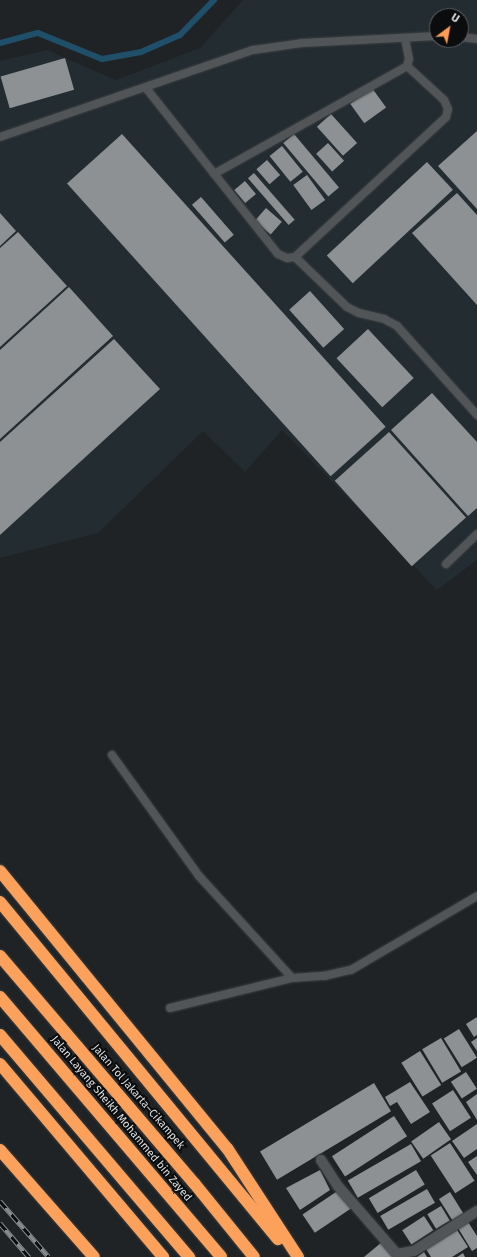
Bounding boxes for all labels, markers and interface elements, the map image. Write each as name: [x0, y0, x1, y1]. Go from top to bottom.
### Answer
north arrow: [429, 8, 469, 48]
text: U: [449, 11, 462, 26]
street label: Jalan Layang Sheikh Mohammed bin Zayed: [48, 1034, 194, 1204]
street label: Jalan Tol Jakarta–Cikampek: [89, 1042, 187, 1152]

